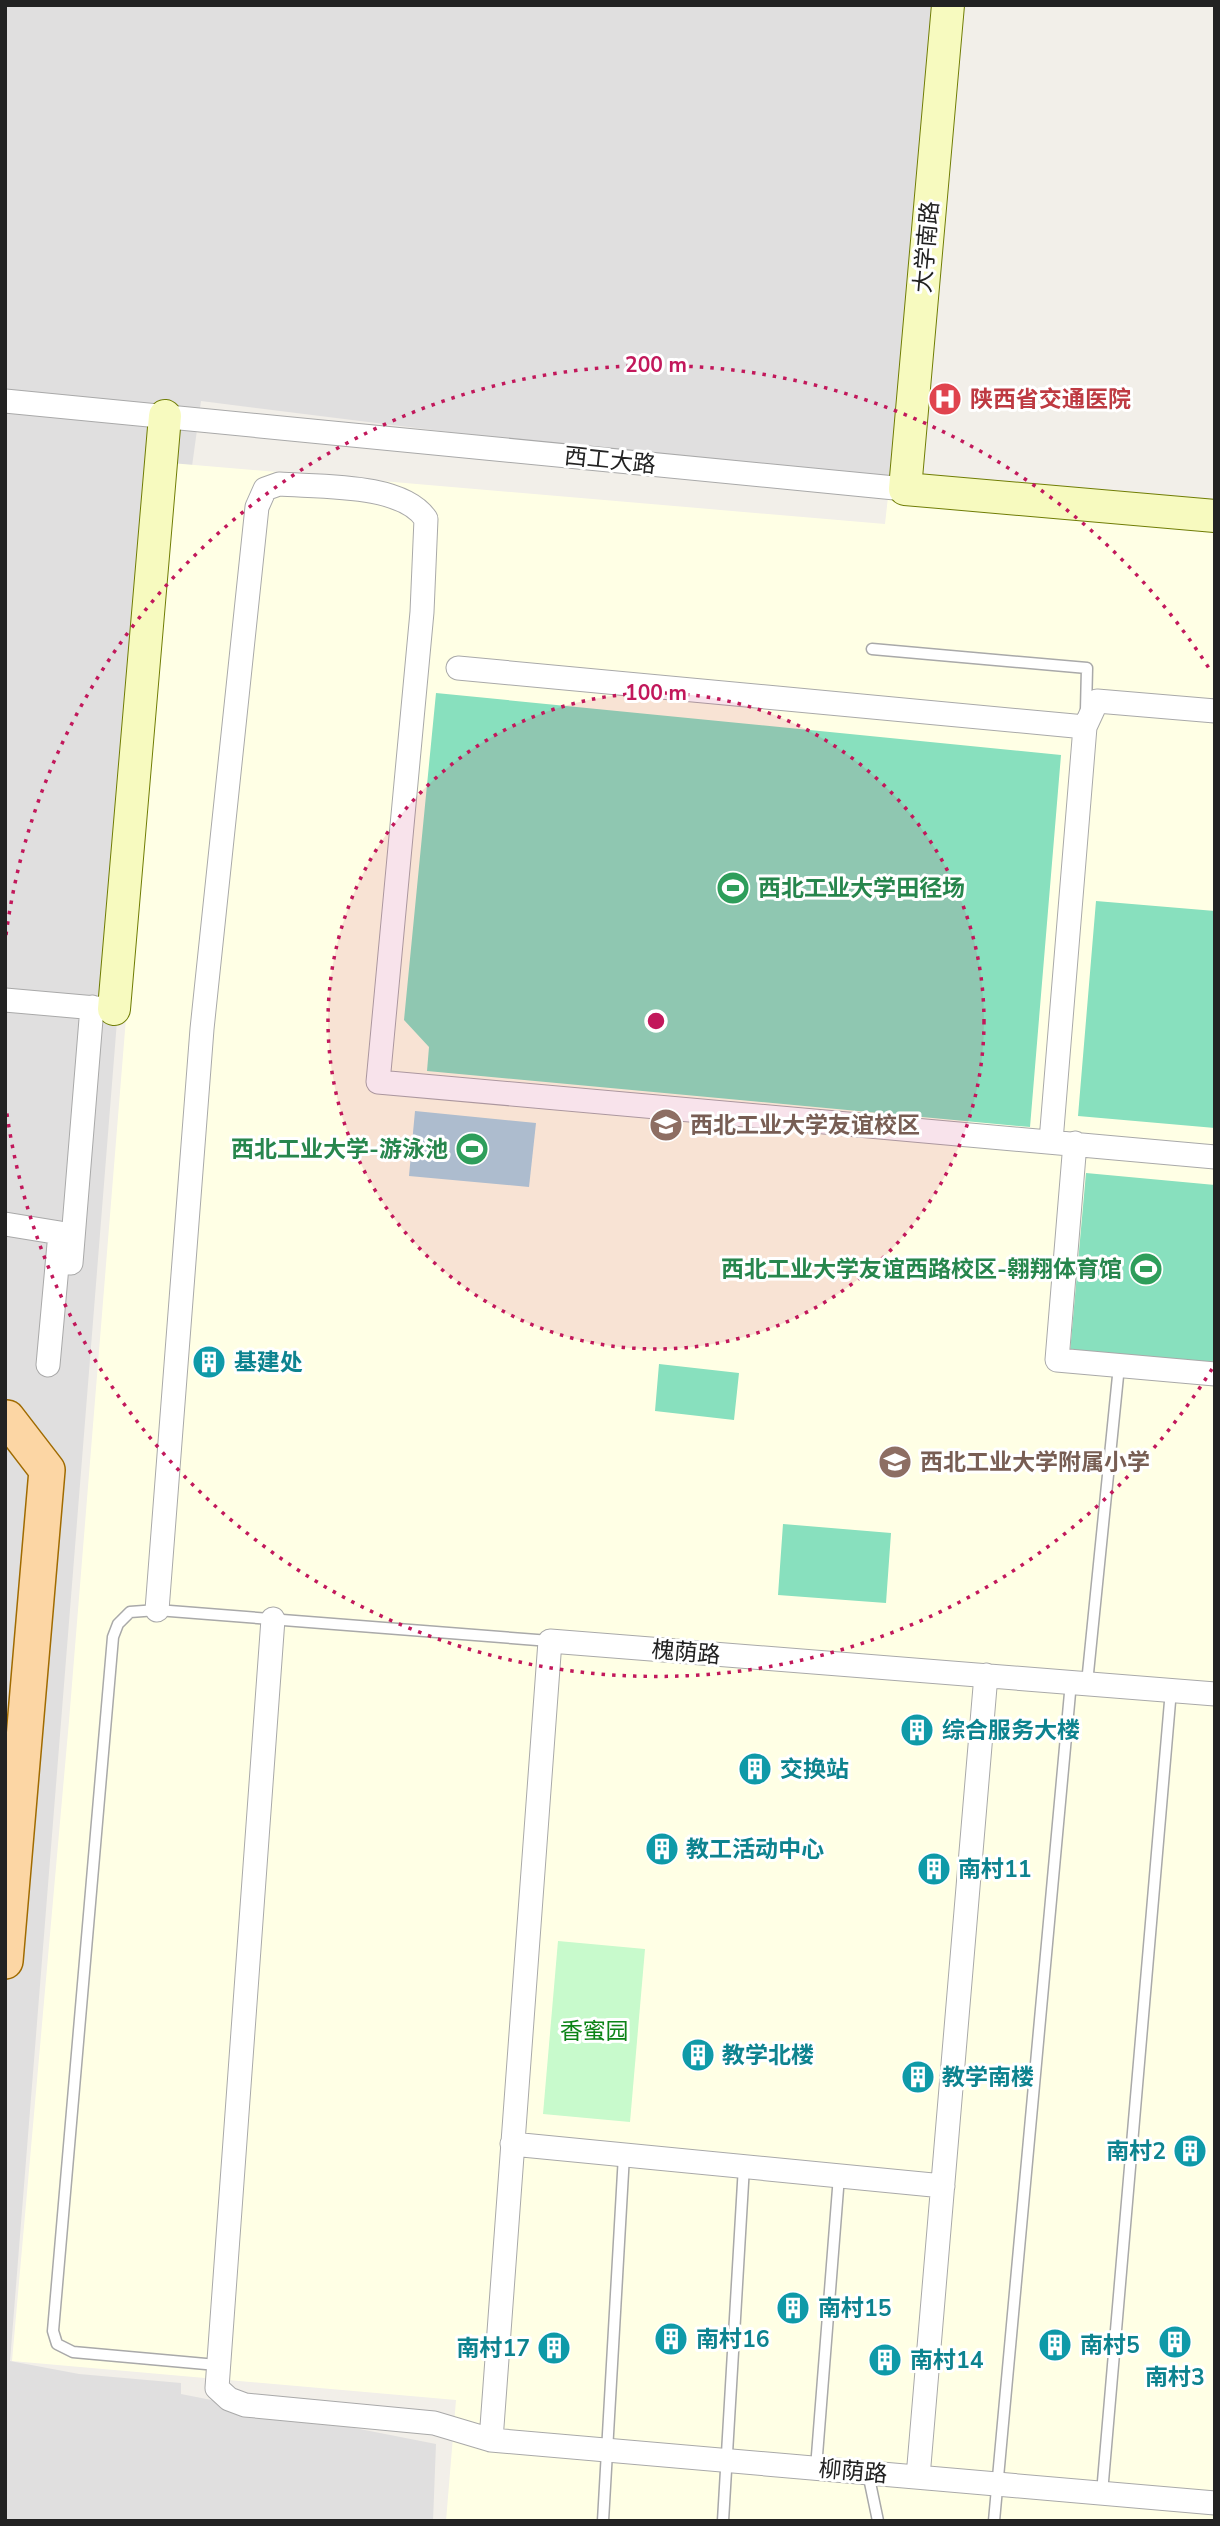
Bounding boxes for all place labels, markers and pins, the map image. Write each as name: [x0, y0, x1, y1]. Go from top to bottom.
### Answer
hospital icon: 陕西省交通医院: [926, 380, 964, 418]
place label: 陕西省交通医院: [970, 384, 1131, 415]
sports icon: 西北工业大学田径场: [714, 869, 752, 907]
place label: 西北工业大学田径场: [758, 873, 965, 904]
centre of rings: [644, 1009, 668, 1033]
school or university icon: 西北工业大学友谊校区: [647, 1106, 685, 1144]
place label: 西北工业大学友谊校区: [690, 1110, 920, 1141]
sports icon: 西北工业大学-游泳池: [453, 1130, 491, 1168]
place label: 西北工业大学-游泳池: [231, 1134, 448, 1165]
sports icon: 西北工业大学友谊西路校区-翱翔体育馆: [1127, 1250, 1165, 1288]
place label: 西北工业大学友谊西路校区-翱翔体育馆: [721, 1254, 1122, 1285]
building icon: 基建处: [190, 1343, 228, 1381]
place label: 基建处: [234, 1347, 303, 1378]
school or university icon: 西北工业大学附属小学: [876, 1443, 914, 1481]
place label: 西北工业大学附属小学: [920, 1447, 1150, 1478]
building icon: 综合服务大楼: [898, 1711, 936, 1749]
place label: 综合服务大楼: [942, 1715, 1080, 1746]
building icon: 交换站: [736, 1750, 774, 1788]
place label: 交换站: [780, 1754, 849, 1785]
building icon: 教工活动中心: [643, 1830, 681, 1868]
place label: 教工活动中心: [686, 1834, 824, 1865]
building icon: 南村11: [915, 1850, 953, 1888]
place label: 南村11: [958, 1854, 1032, 1885]
building icon: 教学北楼: [679, 2036, 717, 2074]
place label: 教学北楼: [722, 2040, 814, 2071]
building icon: 教学南楼: [899, 2058, 937, 2096]
place label: 教学南楼: [942, 2062, 1034, 2093]
building icon: 南村2: [1171, 2132, 1209, 2170]
place label: 南村2: [1106, 2136, 1166, 2167]
building icon: 南村15: [774, 2289, 812, 2327]
place label: 南村15: [818, 2293, 892, 2324]
building icon: 南村16: [652, 2320, 690, 2358]
building icon: 南村3: [1156, 2323, 1194, 2361]
place label: 南村16: [696, 2324, 770, 2355]
building icon: 南村5: [1036, 2326, 1074, 2364]
building icon: 南村17: [535, 2329, 573, 2367]
place label: 南村5: [1080, 2330, 1140, 2361]
place label: 南村17: [456, 2333, 530, 2364]
building icon: 南村14: [866, 2341, 904, 2379]
place label: 南村14: [910, 2345, 984, 2376]
place label: 南村3: [1145, 2362, 1205, 2393]

